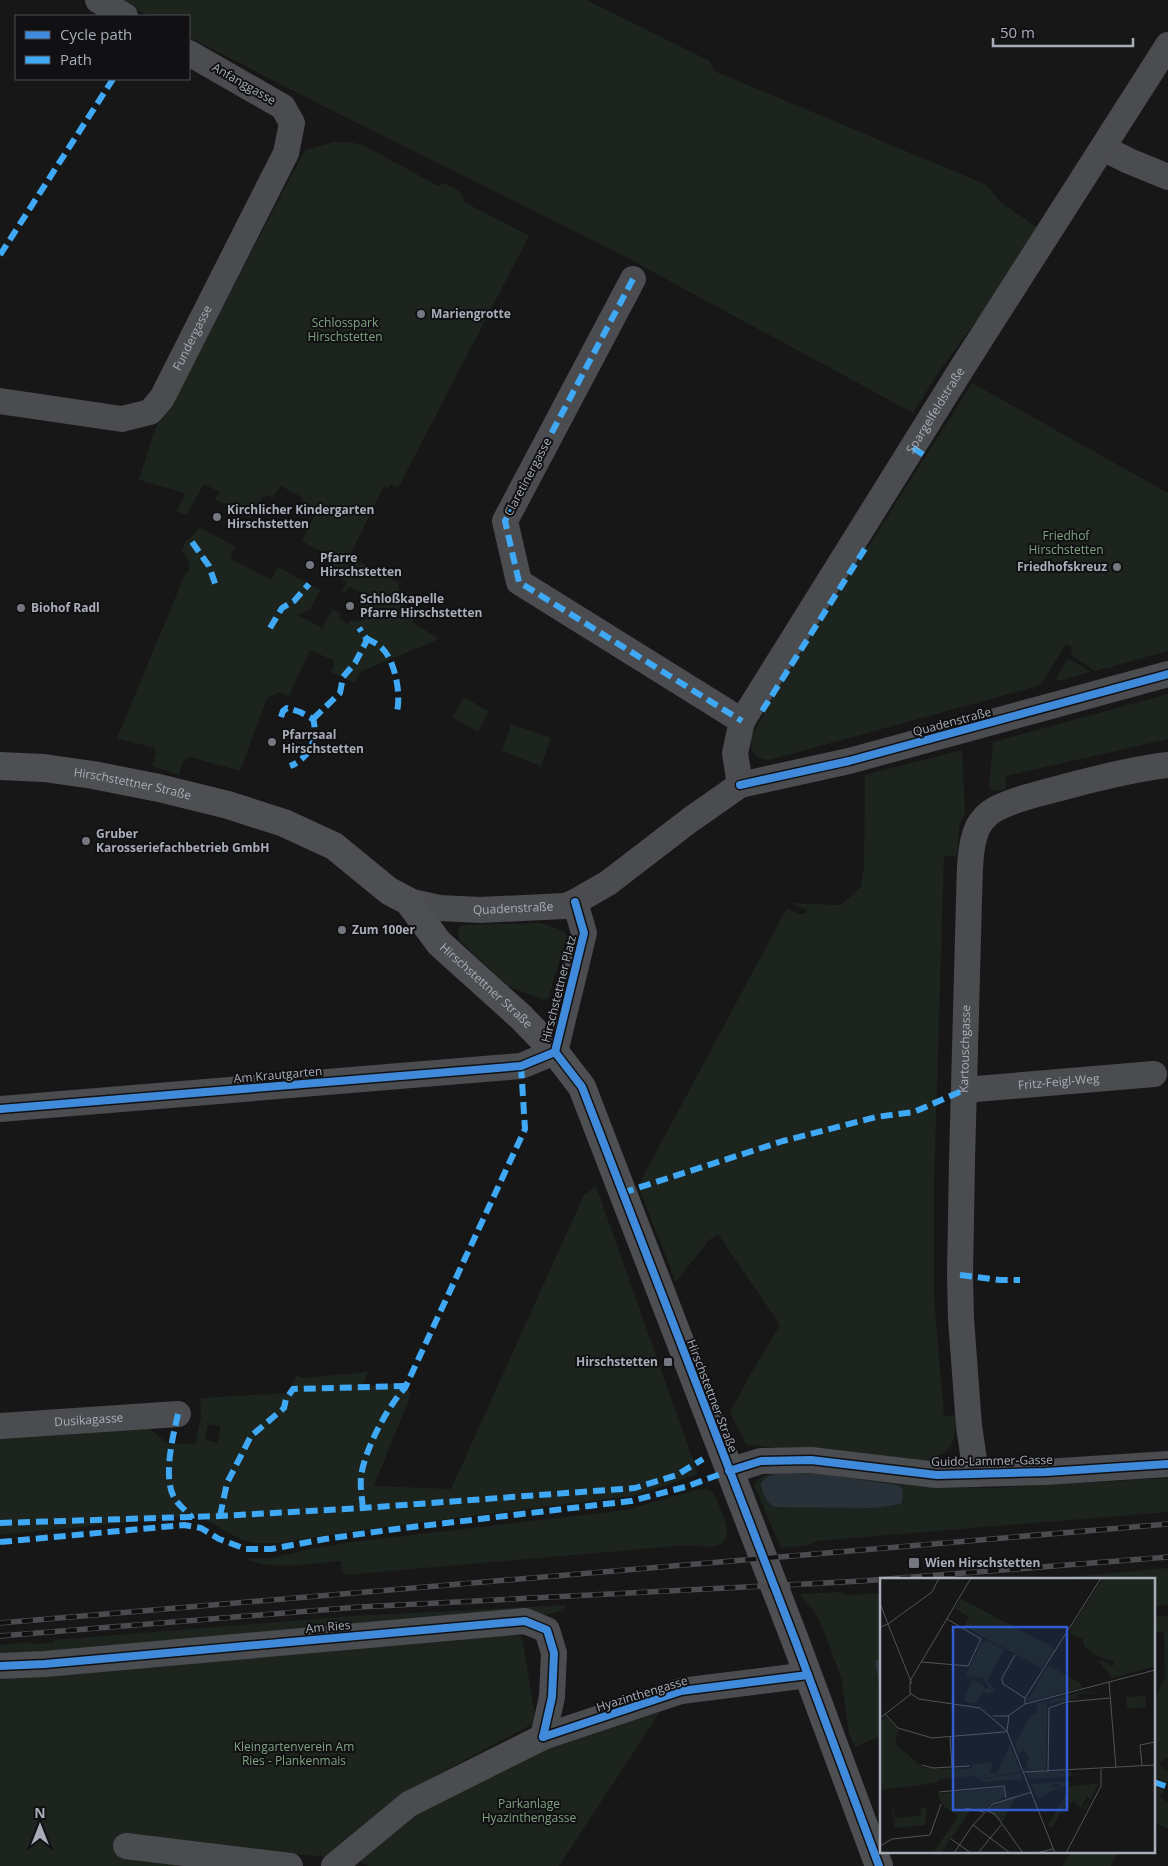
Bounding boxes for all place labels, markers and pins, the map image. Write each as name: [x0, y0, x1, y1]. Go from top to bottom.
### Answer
place label: Mariengrotte: [431, 305, 511, 322]
marker: Mariengrotte: [415, 308, 427, 320]
place label: Kirchlicher Kindergarten Hirschstetten: [227, 501, 375, 532]
marker: Kirchlicher Kindergarten Hirschstetten: [211, 511, 223, 523]
place label: Pfarre Hirschstetten: [320, 549, 402, 580]
place label: Friedhofskreuz: [1017, 558, 1107, 575]
marker: Pfarre Hirschstetten: [304, 559, 316, 571]
marker: Friedhofskreuz: [1111, 561, 1123, 573]
place label: Schloßkapelle Pfarre Hirschstetten: [360, 590, 483, 621]
place label: Biohof Radl: [31, 599, 100, 616]
marker: Schloßkapelle Pfarre Hirschstetten: [344, 600, 356, 612]
marker: Biohof Radl: [15, 602, 27, 614]
place label: Pfarrsaal Hirschstetten: [282, 726, 364, 757]
marker: Pfarrsaal Hirschstetten: [266, 736, 278, 748]
place label: Gruber Karosseriefachbetrieb GmbH: [96, 825, 269, 856]
marker: Gruber Karosseriefachbetrieb GmbH: [80, 835, 92, 847]
place label: Zum 100er: [352, 921, 415, 938]
marker: Zum 100er: [336, 924, 348, 936]
place label: Hirschstetten: [576, 1353, 658, 1370]
marker: Hirschstetten: [662, 1356, 674, 1368]
place label: Wien Hirschstetten: [925, 1554, 1040, 1571]
marker: Wien Hirschstetten: [907, 1556, 921, 1570]

